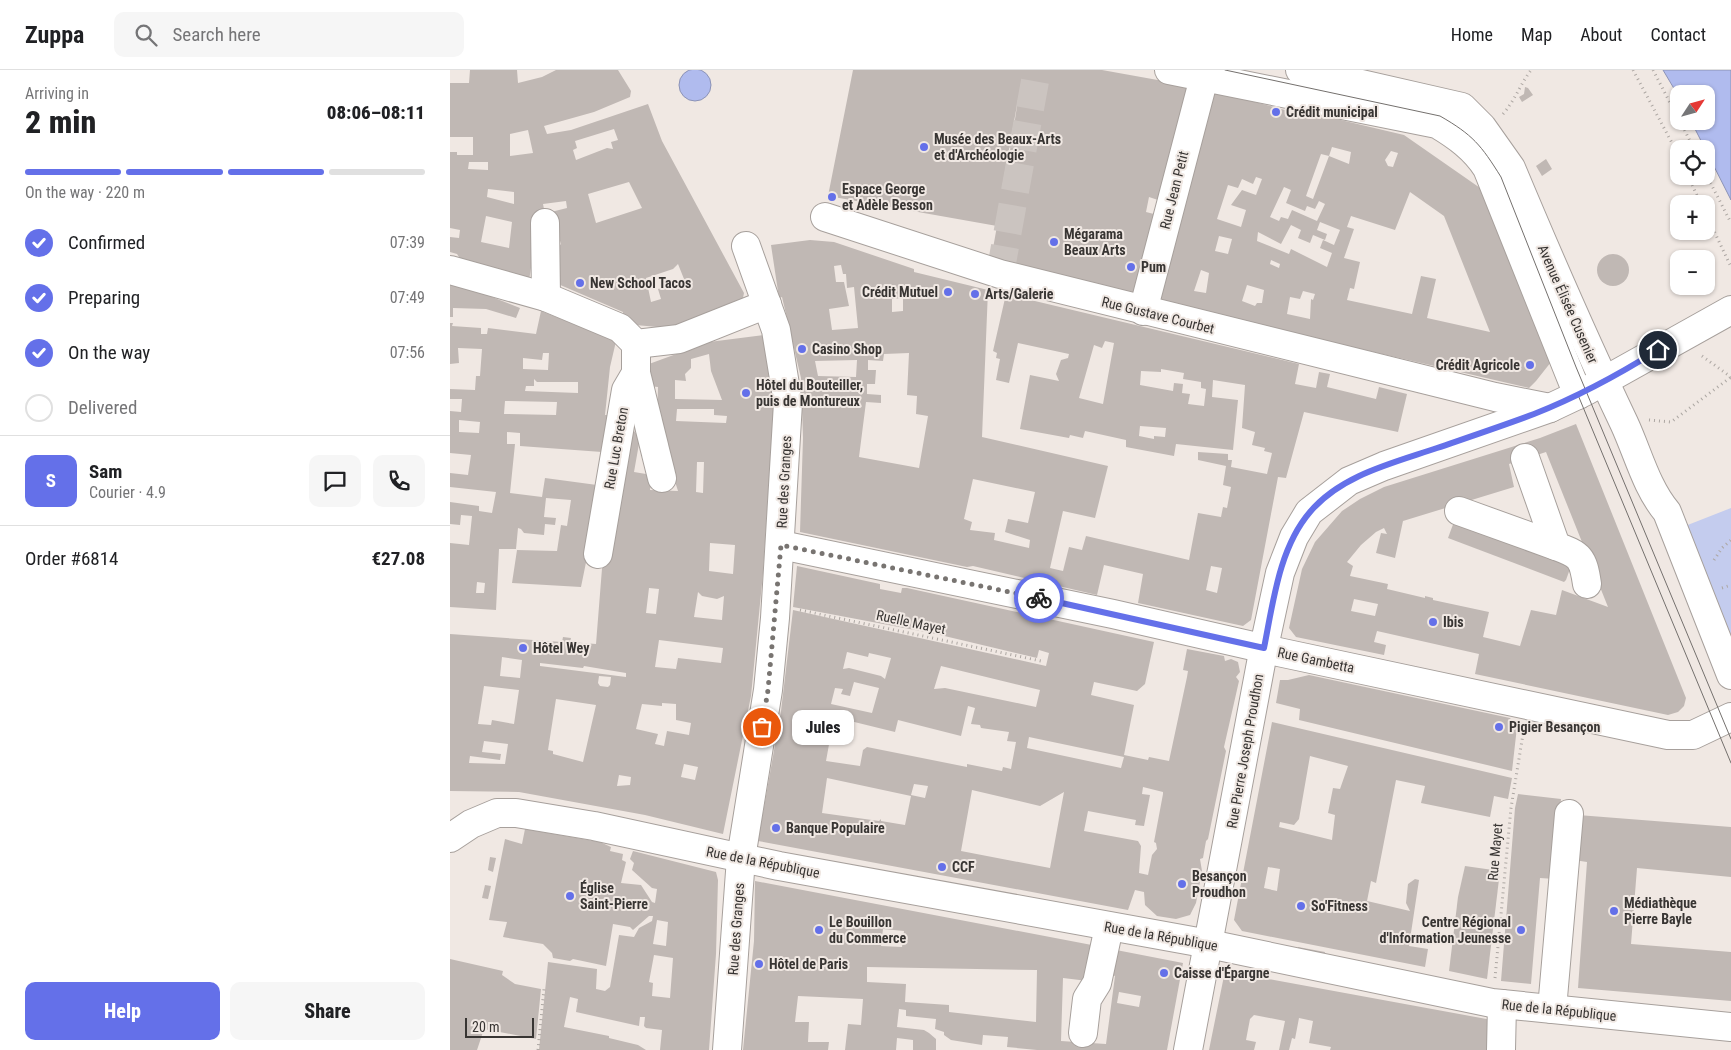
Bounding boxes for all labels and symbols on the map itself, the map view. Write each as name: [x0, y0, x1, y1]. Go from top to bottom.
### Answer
north arrow: [1670, 85, 1715, 130]
place label: Crédit municipal: [1286, 104, 1378, 120]
marker: Crédit municipal: [1270, 106, 1282, 118]
place label: Musée des Beaux-Arts et d'Archéologie: [934, 131, 1061, 163]
marker: Musée des Beaux-Arts et d'Archéologie: [918, 141, 930, 153]
street label: Rue Jean Petit: [1157, 149, 1191, 231]
place label: Espace George et Adèle Besson: [842, 181, 933, 213]
marker: Espace George et Adèle Besson: [826, 191, 838, 203]
place label: Mégarama Beaux Arts: [1064, 226, 1126, 258]
marker: Mégarama Beaux Arts: [1048, 236, 1060, 248]
street label: Avenue Élisée Cusenier: [1535, 242, 1602, 366]
place label: Pum: [1141, 259, 1166, 275]
marker: Pum: [1125, 261, 1137, 273]
place label: New School Tacos: [590, 275, 691, 291]
marker: New School Tacos: [574, 277, 586, 289]
place label: Crédit Mutuel: [862, 284, 938, 300]
marker: Crédit Mutuel: [942, 286, 954, 298]
place label: Arts/Galerie: [985, 286, 1054, 302]
marker: Arts/Galerie: [969, 288, 981, 300]
street label: Rue Gustave Courbet: [1100, 293, 1216, 337]
pin: [1637, 329, 1679, 371]
place label: Casino Shop: [812, 341, 882, 357]
marker: Casino Shop: [796, 343, 808, 355]
place label: Crédit Agricole: [1436, 357, 1520, 373]
marker: Crédit Agricole: [1524, 359, 1536, 371]
place label: Hôtel du Bouteiller, puis de Montureux: [756, 377, 863, 409]
marker: Hôtel du Bouteiller, puis de Montureux: [740, 387, 752, 399]
street label: Rue Luc Breton: [601, 406, 631, 490]
street label: Rue des Granges: [774, 435, 794, 529]
courier: [1014, 573, 1064, 623]
street label: Ruelle Mayet: [875, 607, 947, 637]
place label: Ibis: [1443, 614, 1464, 630]
marker: Ibis: [1427, 616, 1439, 628]
place label: Hôtel Wey: [533, 640, 590, 656]
marker: Hôtel Wey: [517, 642, 529, 654]
street label: Rue Gambetta: [1276, 644, 1356, 676]
street label: Rue Pierre Joseph Proudhon: [1224, 673, 1266, 829]
pin: [741, 706, 783, 748]
callout: Jules: [792, 710, 854, 744]
place label: Pigier Besançon: [1509, 719, 1600, 735]
marker: Pigier Besançon: [1493, 721, 1505, 733]
place label: Banque Populaire: [786, 820, 885, 836]
marker: Banque Populaire: [770, 822, 782, 834]
street label: Rue Mayet: [1485, 823, 1505, 881]
street label: Rue de la République: [705, 843, 821, 881]
place label: CCF: [952, 859, 975, 875]
marker: CCF: [936, 861, 948, 873]
place label: Besançon Proudhon: [1192, 868, 1247, 900]
marker: Besançon Proudhon: [1176, 878, 1188, 890]
place label: Église Saint-Pierre: [580, 879, 648, 912]
street label: Rue des Granges: [725, 882, 747, 976]
marker: Église Saint-Pierre: [564, 890, 576, 902]
place label: Médiathèque Pierre Bayle: [1624, 895, 1697, 927]
place label: So'Fitness: [1311, 898, 1368, 914]
marker: So'Fitness: [1295, 900, 1307, 912]
marker: Médiathèque Pierre Bayle: [1608, 905, 1620, 917]
place label: Le Bouillon du Commerce: [829, 914, 906, 946]
place label: Centre Régional d'Information Jeunesse: [1380, 914, 1511, 946]
street label: Rue de la République: [1103, 918, 1220, 954]
marker: Le Bouillon du Commerce: [813, 924, 825, 936]
marker: Centre Régional d'Information Jeunesse: [1515, 924, 1527, 936]
place label: Hôtel de Paris: [769, 956, 848, 972]
marker: Hôtel de Paris: [753, 958, 765, 970]
place label: Caisse d'Épargne: [1174, 964, 1270, 981]
marker: Caisse d'Épargne: [1158, 967, 1170, 979]
street label: Rue de la République: [1501, 996, 1618, 1024]
scale bar: [465, 1015, 534, 1038]

